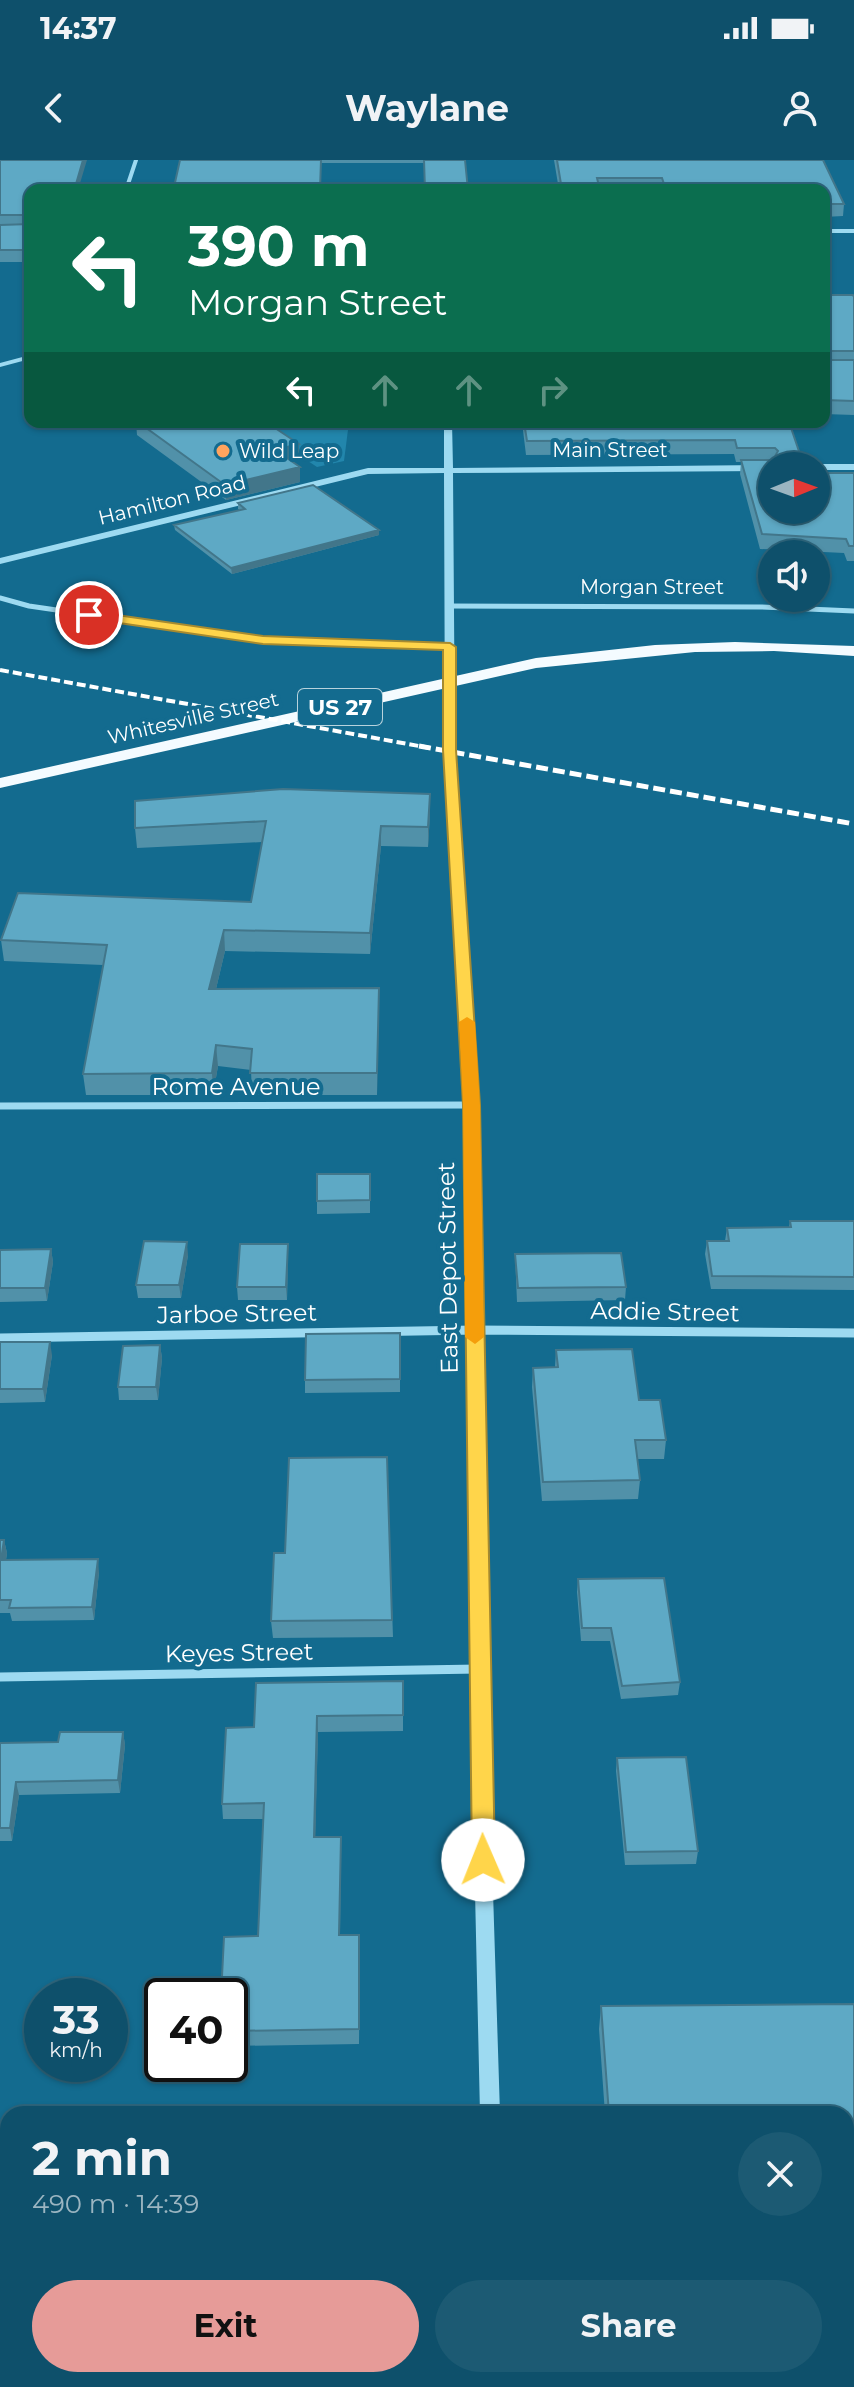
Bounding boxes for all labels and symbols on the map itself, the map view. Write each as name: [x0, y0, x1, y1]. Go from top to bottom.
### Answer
street label: Main Street: [552, 438, 668, 462]
place label: Wild Leap: [239, 439, 339, 463]
marker: Wild Leap: [214, 442, 232, 460]
north arrow: [758, 452, 830, 524]
street label: Hamilton Road: [96, 470, 248, 530]
street label: Morgan Street: [580, 575, 724, 599]
pin: [55, 581, 123, 649]
street label: Whitesville Street: [105, 687, 281, 749]
road number: US 27: [298, 689, 382, 725]
street label: Rome Avenue: [151, 1072, 321, 1101]
street label: East Depot Street: [431, 1162, 464, 1374]
street label: Addie Street: [590, 1296, 740, 1327]
street label: Jarboe Street: [156, 1298, 318, 1329]
street label: Keyes Street: [164, 1637, 314, 1668]
position arrow: [441, 1818, 525, 1902]
speed limit sign: 40: [144, 1978, 248, 2082]

